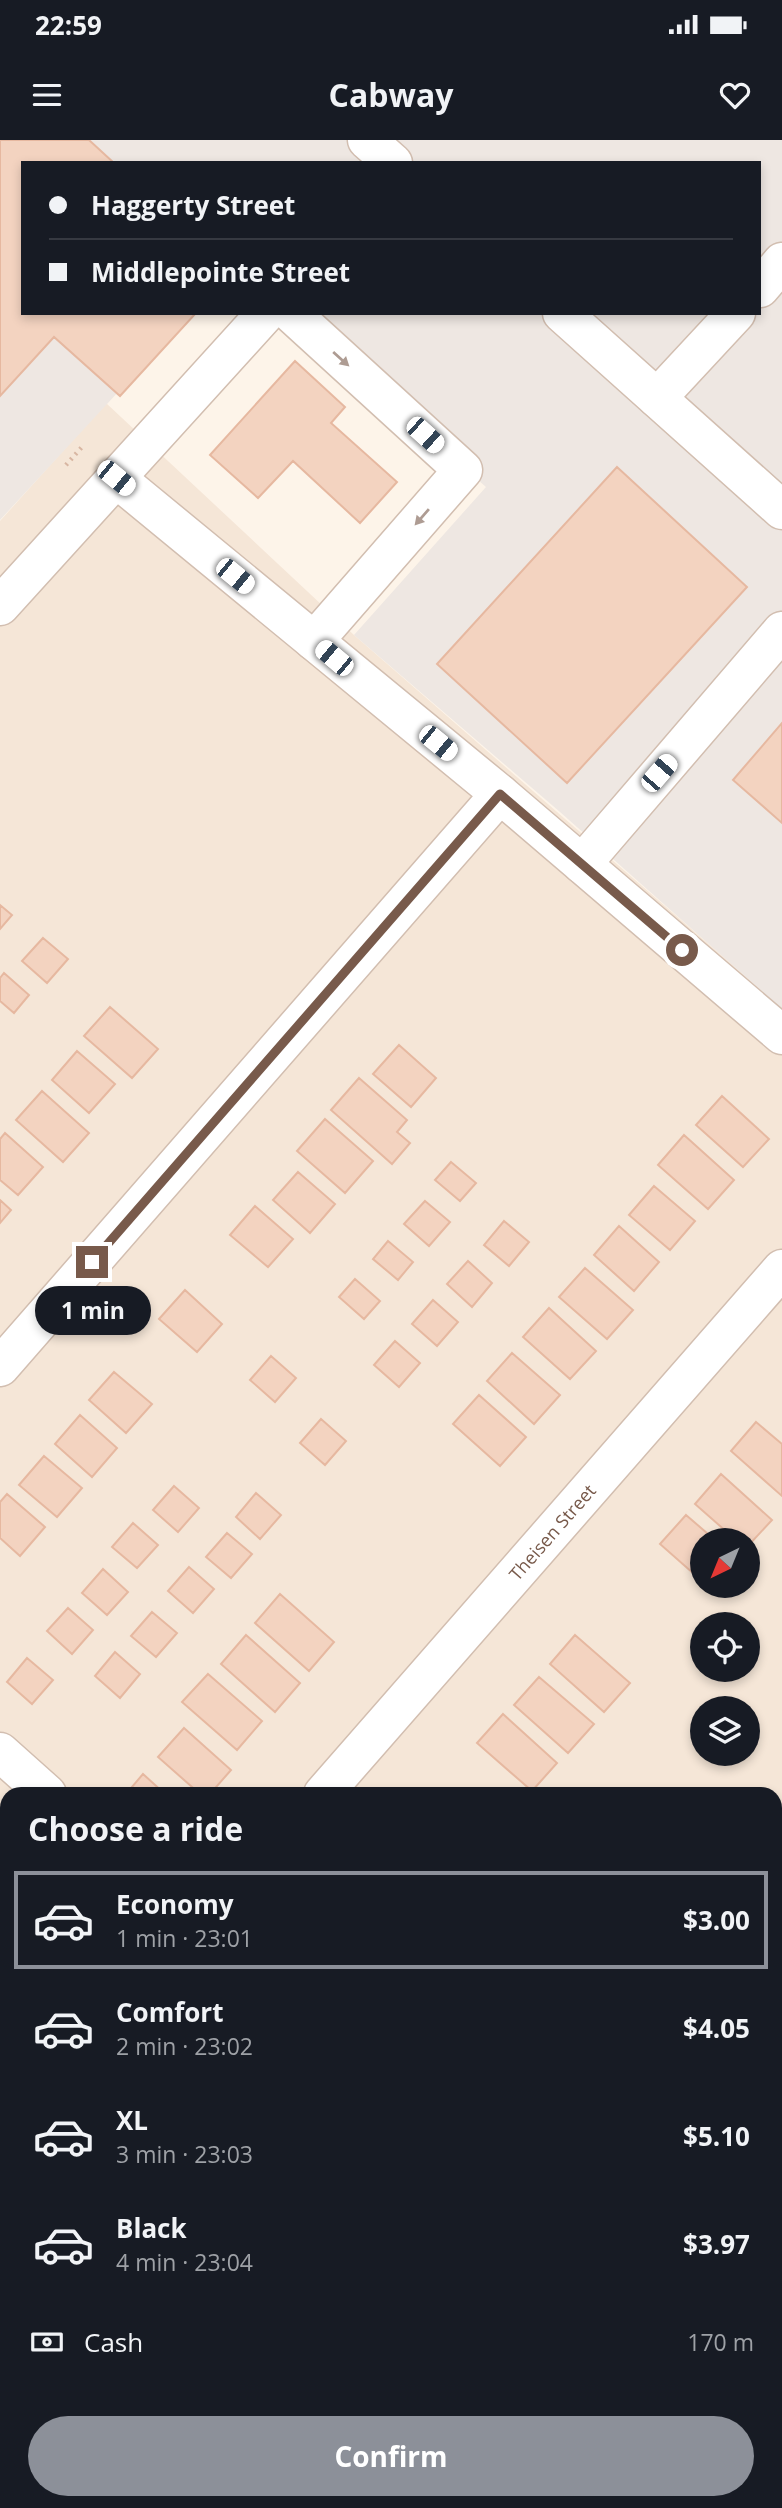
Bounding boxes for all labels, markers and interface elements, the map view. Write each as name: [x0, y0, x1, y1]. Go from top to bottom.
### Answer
text: 22:59: [35, 7, 102, 43]
text: Cabway: [329, 73, 453, 116]
icon: menu: [28, 76, 66, 114]
icon: heart: [716, 76, 754, 114]
text: Haggerty Street: [91, 187, 295, 223]
text: Middlepointe Street: [91, 254, 350, 290]
one-way arrow: [332, 351, 350, 367]
car: [403, 413, 448, 457]
car: [94, 457, 139, 499]
one-way arrow: [415, 509, 430, 526]
car: [213, 555, 258, 597]
car: [312, 636, 357, 680]
car: [416, 722, 461, 764]
car: [638, 750, 681, 796]
route start: [666, 934, 698, 966]
route end: [76, 1246, 108, 1278]
callout: 1 min: [34, 1286, 150, 1336]
text: 1 min: [61, 1294, 125, 1326]
street label: Theisen Street: [503, 1479, 601, 1585]
north arrow: [690, 1528, 760, 1598]
map controls: [690, 1528, 760, 1766]
button: locate: [690, 1612, 760, 1682]
button: layers: [690, 1696, 760, 1766]
text: Choose a ride: [28, 1807, 243, 1850]
text: Economy: [116, 1886, 234, 1922]
icon: car: [32, 1889, 95, 1952]
text: $3.00: [683, 1902, 750, 1938]
text: 1 min · 23:01: [116, 1922, 253, 1954]
text: Comfort: [116, 1994, 223, 2030]
icon: car: [32, 1997, 95, 2060]
text: $4.05: [683, 2010, 750, 2046]
text: 2 min · 23:02: [116, 2030, 253, 2062]
text: XL: [116, 2102, 148, 2138]
icon: car: [32, 2105, 95, 2168]
text: $5.10: [683, 2118, 750, 2154]
text: 3 min · 23:03: [116, 2138, 253, 2170]
text: Black: [116, 2210, 187, 2246]
icon: car: [32, 2213, 95, 2276]
text: $3.97: [683, 2226, 750, 2262]
text: 4 min · 23:04: [116, 2246, 253, 2278]
icon: cash: [28, 2323, 66, 2361]
text: Cash: [84, 2324, 143, 2360]
text: 170 m: [687, 2326, 754, 2358]
button: Confirm: [28, 2416, 754, 2496]

